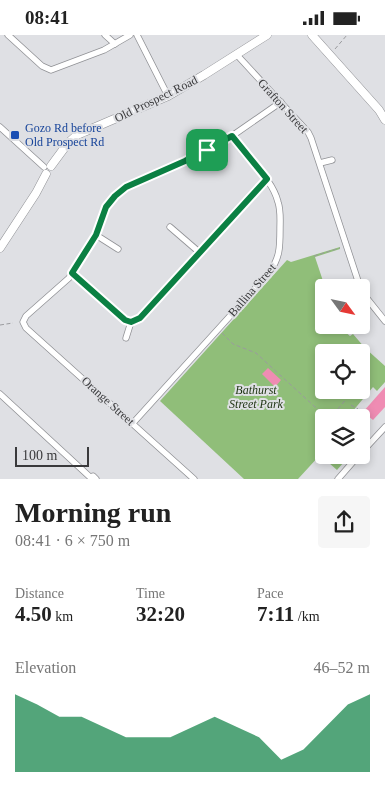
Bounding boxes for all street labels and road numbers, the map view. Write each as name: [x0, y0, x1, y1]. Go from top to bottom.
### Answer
street label: Old Prospect Road: [112, 73, 200, 125]
street label: Grafton Street: [255, 76, 312, 137]
street label: Ballina Street: [225, 260, 279, 319]
street label: Orange Street: [79, 374, 138, 429]

